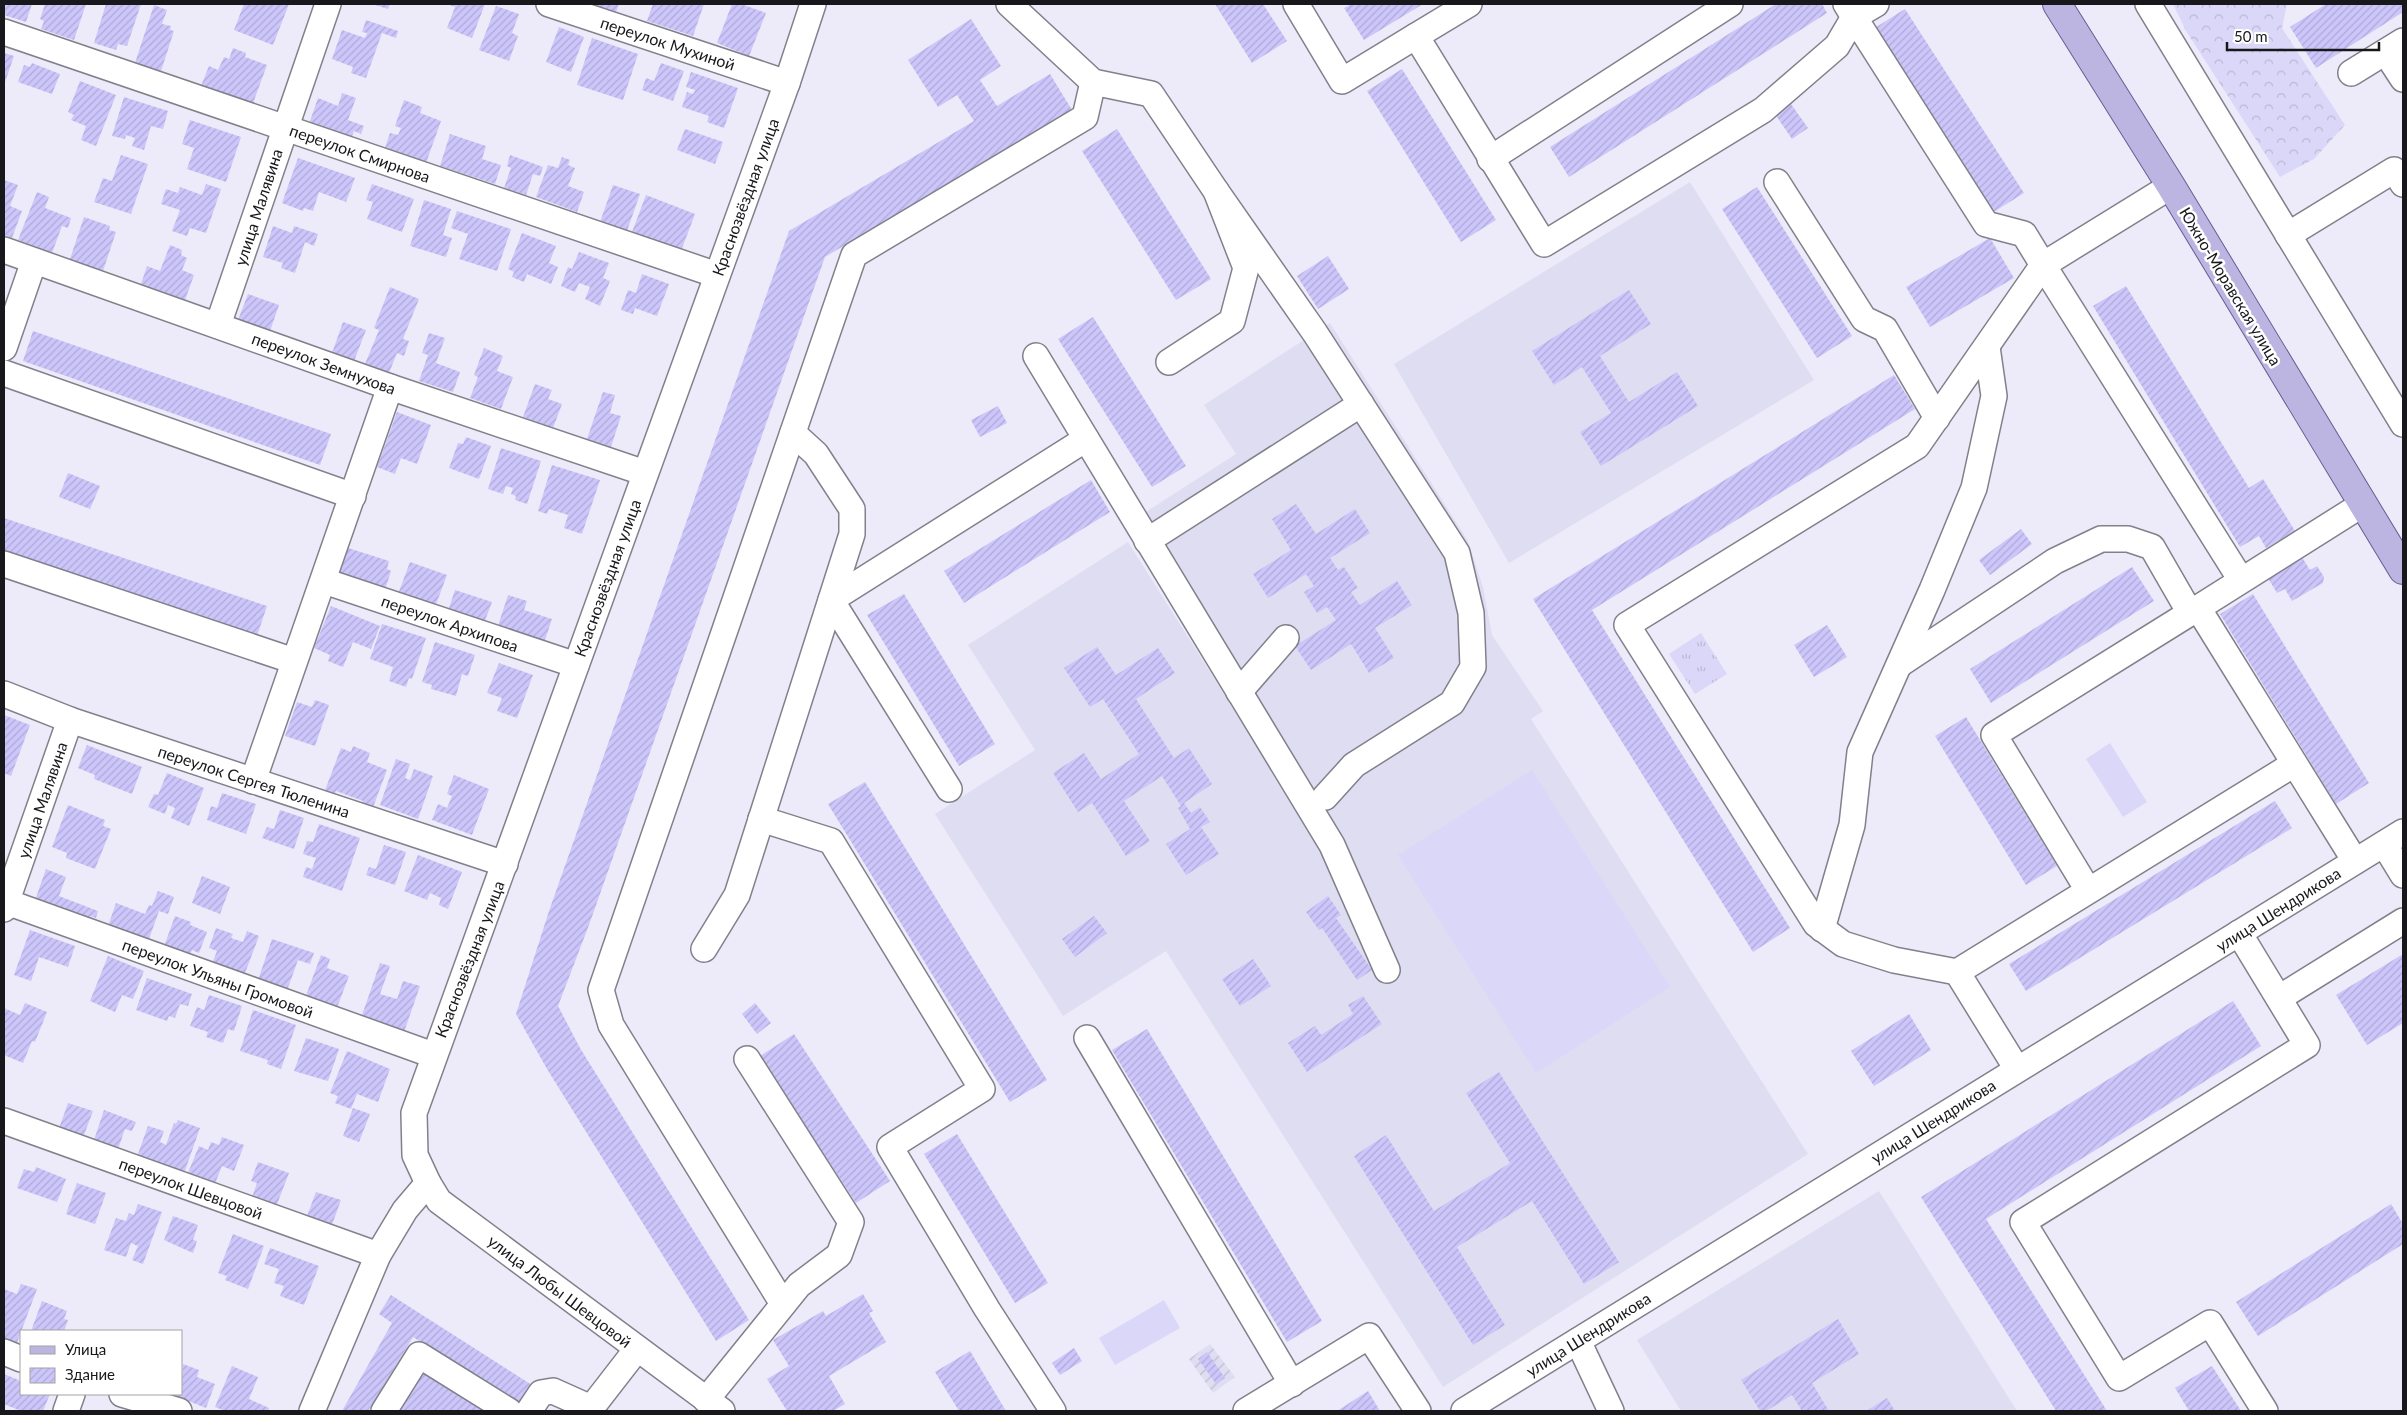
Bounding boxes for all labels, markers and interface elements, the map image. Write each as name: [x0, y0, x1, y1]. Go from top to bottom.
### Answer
street label: переулок Мухиной: [598, 12, 738, 74]
scale bar: [2227, 20, 2380, 52]
text: 50 m: [2234, 27, 2268, 45]
street label: Краснозвёздная улица: [708, 116, 782, 278]
street label: переулок Смирнова: [287, 120, 433, 186]
street label: улица Малявина: [230, 146, 286, 268]
street label: Южно-Моравская улица: [2176, 203, 2286, 369]
street label: переулок Земнухова: [250, 328, 398, 398]
street label: Краснозвёздная улица: [570, 497, 644, 659]
street label: переулок Архипова: [379, 591, 521, 655]
street label: улица Малявина: [13, 739, 71, 861]
street label: переулок Сергея Тюленина: [156, 741, 352, 821]
street label: улица Шендрикова: [2212, 863, 2344, 955]
street label: Краснозвёздная улица: [430, 878, 508, 1040]
street label: переулок Ульяны Громовой: [120, 935, 316, 1021]
street label: улица Шендрикова: [1867, 1075, 1999, 1167]
street label: переулок Шевцовой: [117, 1153, 265, 1223]
street label: улица Любы Шевцовой: [484, 1231, 636, 1351]
street label: улица Шендрикова: [1522, 1288, 1654, 1380]
legend: [20, 1330, 182, 1395]
text: Улица: [65, 1340, 106, 1358]
text: Здание: [65, 1365, 115, 1383]

